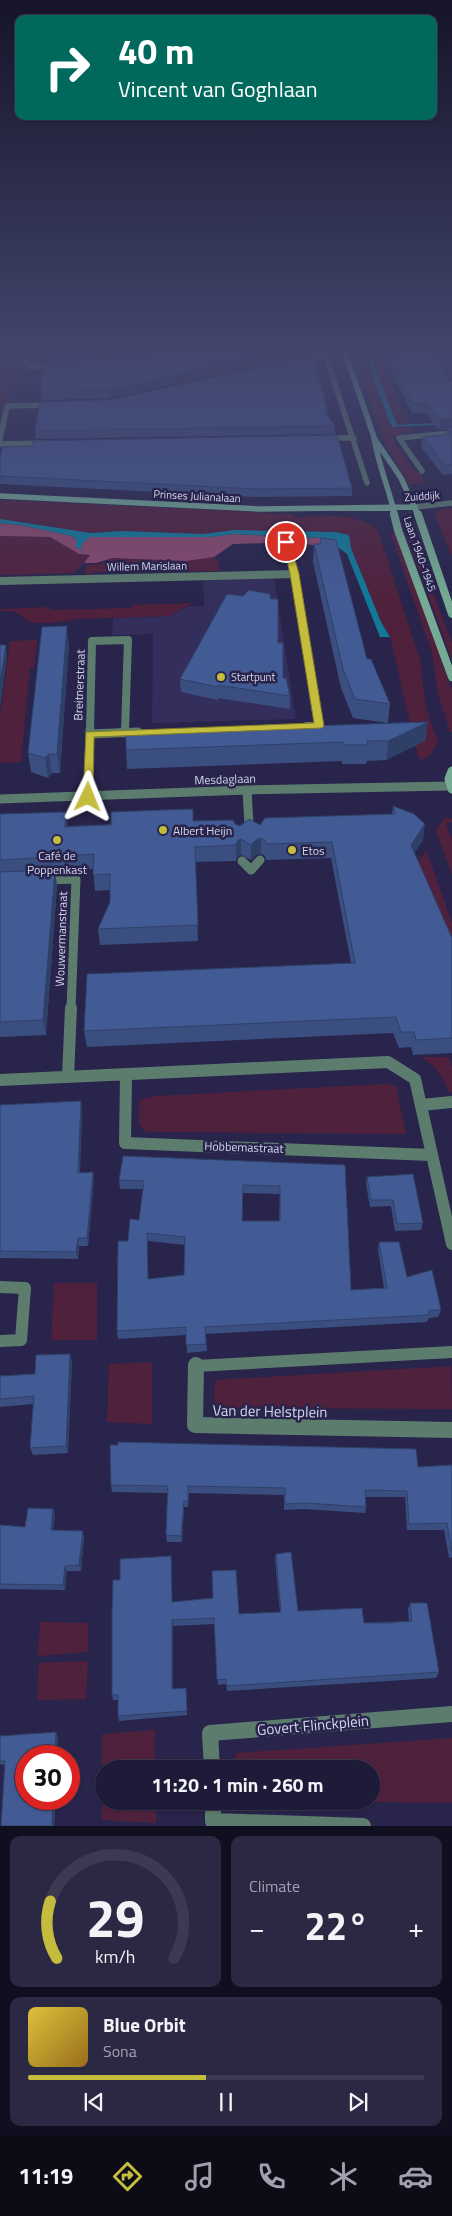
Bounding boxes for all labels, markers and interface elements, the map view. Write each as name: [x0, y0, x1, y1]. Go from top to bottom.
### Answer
text: 40 m: [118, 24, 194, 78]
icon: right: [35, 35, 100, 100]
text: Vincent van Goghlaan: [118, 72, 318, 106]
street label: Prinses Julianalaan: [153, 486, 241, 506]
street label: Zuiddijk: [404, 487, 441, 505]
street label: Laan 1940-1945: [400, 514, 440, 594]
pin: [265, 521, 307, 563]
icon: arrive: [272, 528, 300, 556]
street label: Willem Marislaan: [107, 557, 187, 575]
street label: Breitnerstraat: [68, 648, 90, 721]
place label: Startpunt: [231, 669, 275, 685]
marker: Startpunt: [215, 671, 227, 683]
street label: Mesdaglaan: [194, 768, 256, 790]
position arrow: [61, 770, 113, 822]
place label: Albert Heijn: [173, 821, 232, 840]
marker: Albert Heijn: [157, 824, 169, 836]
marker: Café de Poppenkast: [51, 834, 63, 846]
place label: Etos: [302, 841, 325, 860]
marker: Etos: [286, 844, 298, 856]
place label: Café de Poppenkast: [27, 846, 88, 879]
street label: Wouwermanstraat: [50, 890, 72, 987]
street label: Hobbemastraat: [204, 1136, 285, 1158]
street label: Van der Helstplein: [212, 1398, 328, 1424]
street label: Govert Flinckplein: [256, 1709, 370, 1741]
speed limit sign: 30: [15, 1745, 80, 1810]
text: 11:20 · 1 min · 260 m: [151, 1770, 324, 1799]
text: Climate: [249, 1874, 300, 1898]
text: 29: [86, 1878, 145, 1957]
text: 22°: [305, 1897, 368, 1955]
text: −: [249, 1906, 265, 1949]
text: +: [408, 1906, 424, 1949]
text: km/h: [95, 1943, 136, 1970]
text: Blue Orbit: [103, 2010, 186, 2039]
text: Sona: [103, 2039, 137, 2063]
icon: previous: [80, 2088, 108, 2116]
icon: pause: [212, 2088, 240, 2116]
icon: next: [344, 2088, 372, 2116]
text: 11:19: [19, 2159, 73, 2193]
icon: directions: [110, 2159, 145, 2194]
icon: music: [182, 2159, 217, 2194]
icon: phone: [254, 2159, 289, 2194]
icon: climate: [326, 2159, 361, 2194]
icon: car: [398, 2159, 433, 2194]

